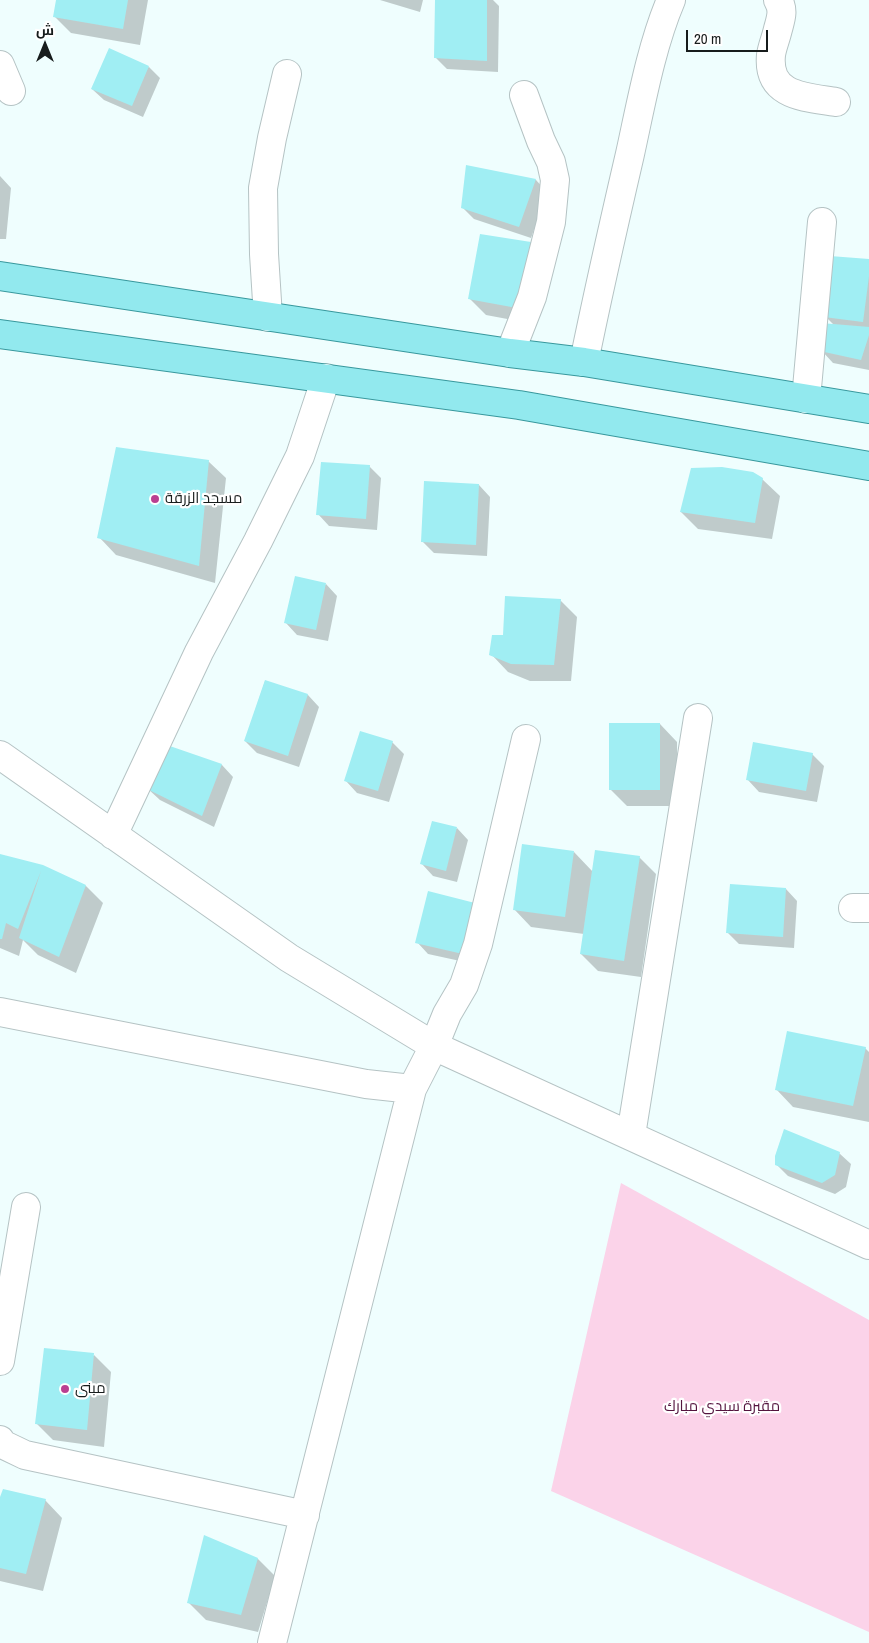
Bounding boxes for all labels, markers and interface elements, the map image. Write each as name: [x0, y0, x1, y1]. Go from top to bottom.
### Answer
north arrow: [20, 20, 70, 70]
scale bar: [689, 20, 772, 52]
text: ش: [36, 21, 54, 39]
text: 20 m: [694, 28, 721, 49]
place label: مسجد الزرقة: [165, 490, 242, 508]
marker: مسجد الزرقة: [149, 493, 161, 505]
place label: مبنى: [75, 1380, 106, 1398]
marker: مبنى: [59, 1383, 71, 1395]
park label: مقبرة سيدي مبارك: [664, 1398, 780, 1416]

